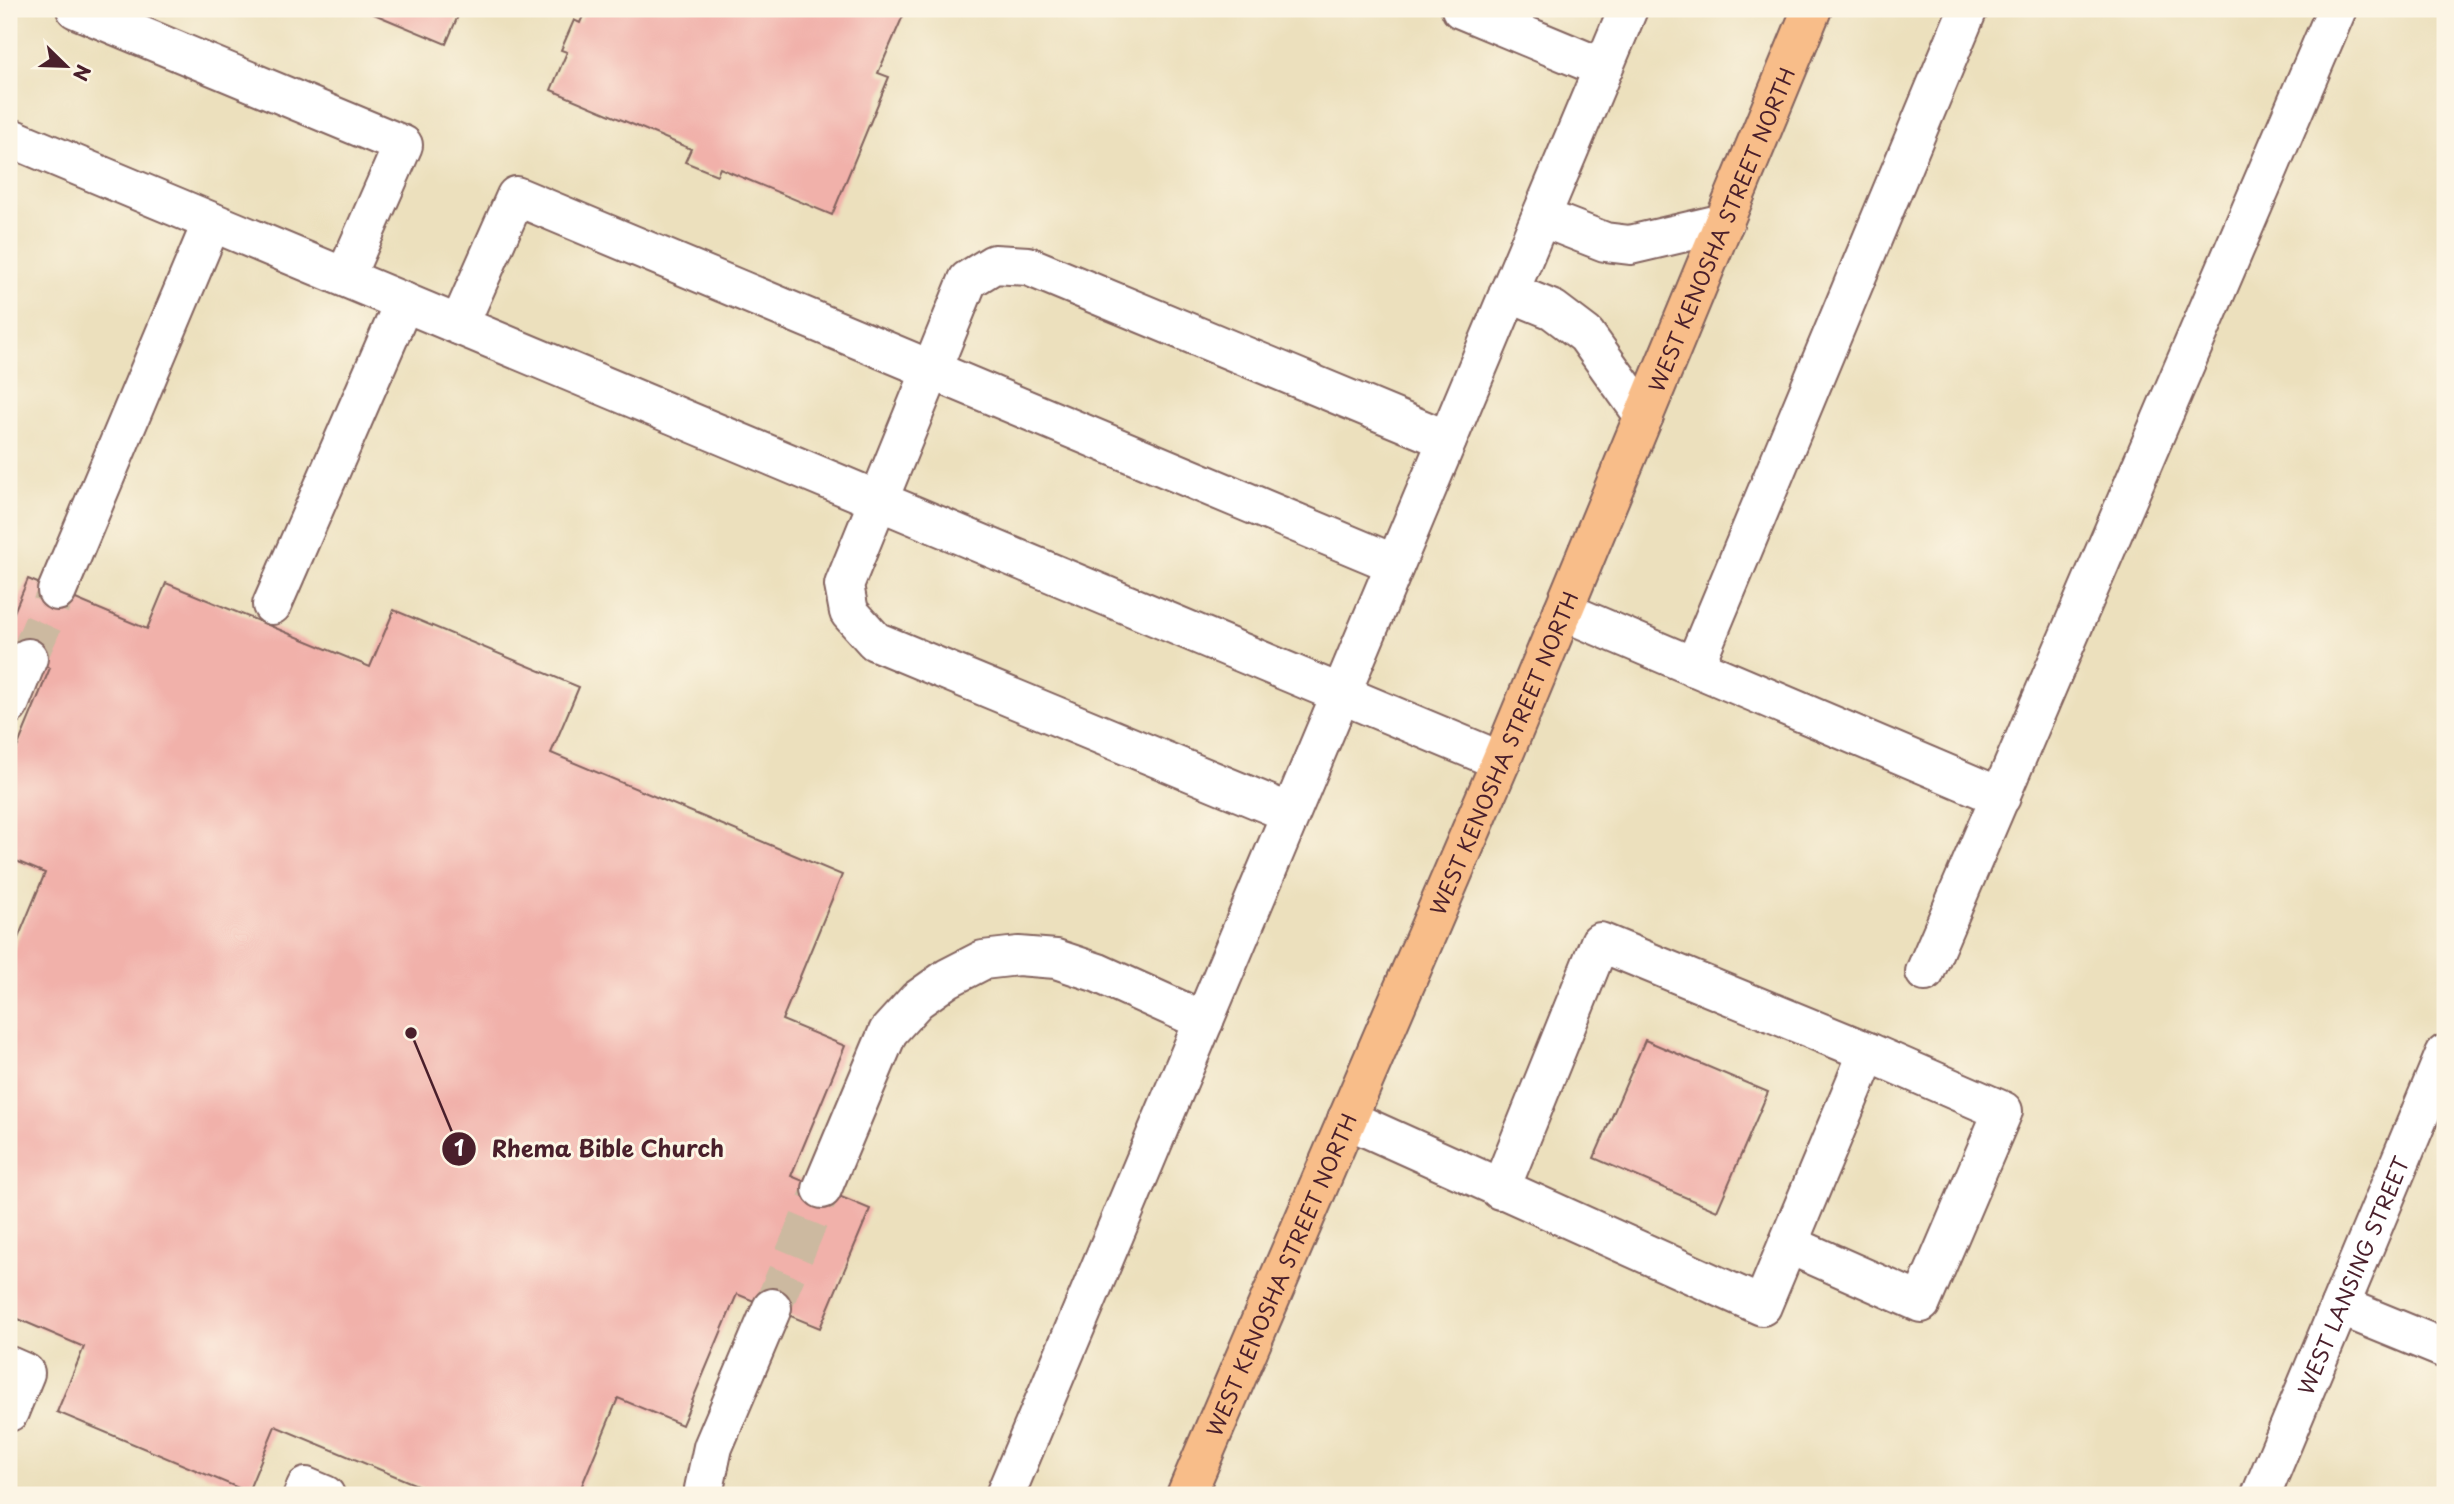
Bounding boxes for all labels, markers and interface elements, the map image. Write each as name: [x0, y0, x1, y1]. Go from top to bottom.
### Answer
north arrow: [32, 32, 102, 102]
text: N: [67, 61, 98, 85]
street label: WEST KENOSHA STREET NORTH: [1639, 62, 1802, 397]
street label: WEST KENOSHA STREET NORTH: [1421, 586, 1586, 920]
street label: WEST KENOSHA STREET NORTH: [1197, 1108, 1364, 1441]
callout: Rhema Bible Church: [442, 1127, 738, 1171]
text: Rhema Bible Church: [492, 1130, 724, 1165]
text: 1: [454, 1131, 464, 1163]
street label: WEST LANSING STREET: [2289, 1151, 2417, 1399]

